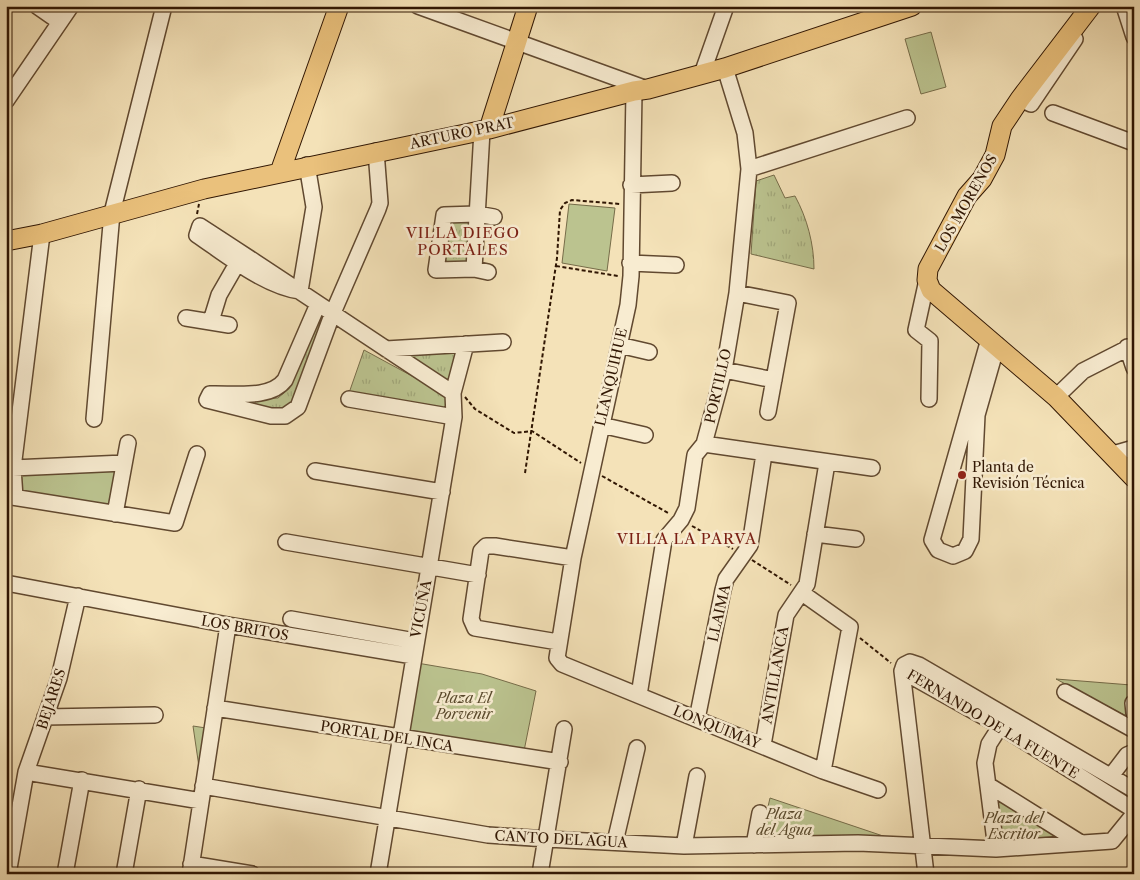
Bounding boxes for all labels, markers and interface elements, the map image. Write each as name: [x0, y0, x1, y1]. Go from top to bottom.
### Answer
street label: ARTURO PRAT: [407, 113, 516, 153]
street label: LOS MORENOS: [931, 151, 1001, 255]
district label: VILLA DIEGO PORTALES: [405, 223, 520, 259]
street label: LLANQUIHUE: [591, 326, 631, 428]
street label: PORTILLO: [701, 347, 735, 425]
place label: Planta de Revisión Técnica: [972, 458, 1085, 492]
marker: Planta de Revisión Técnica: [956, 469, 968, 481]
district label: VILLA LA PARVA: [616, 529, 757, 548]
street label: VICUÑA: [405, 578, 436, 641]
street label: LLAIMA: [704, 582, 734, 644]
street label: LOS BRITOS: [200, 611, 290, 645]
street label: ANTILLANCA: [757, 624, 793, 726]
street label: FERNANDO DE LA FUENTE: [904, 665, 1082, 783]
street label: BEJARES: [33, 666, 69, 732]
park label: Plaza El Porvenir: [434, 689, 494, 723]
street label: LONQUIMAY: [670, 701, 765, 753]
street label: PORTAL DEL INCA: [319, 717, 455, 755]
park label: Plaza del Agua: [756, 805, 813, 839]
park label: Plaza del Escritor: [983, 809, 1045, 843]
street label: CANTO DEL AGUA: [494, 827, 629, 852]

